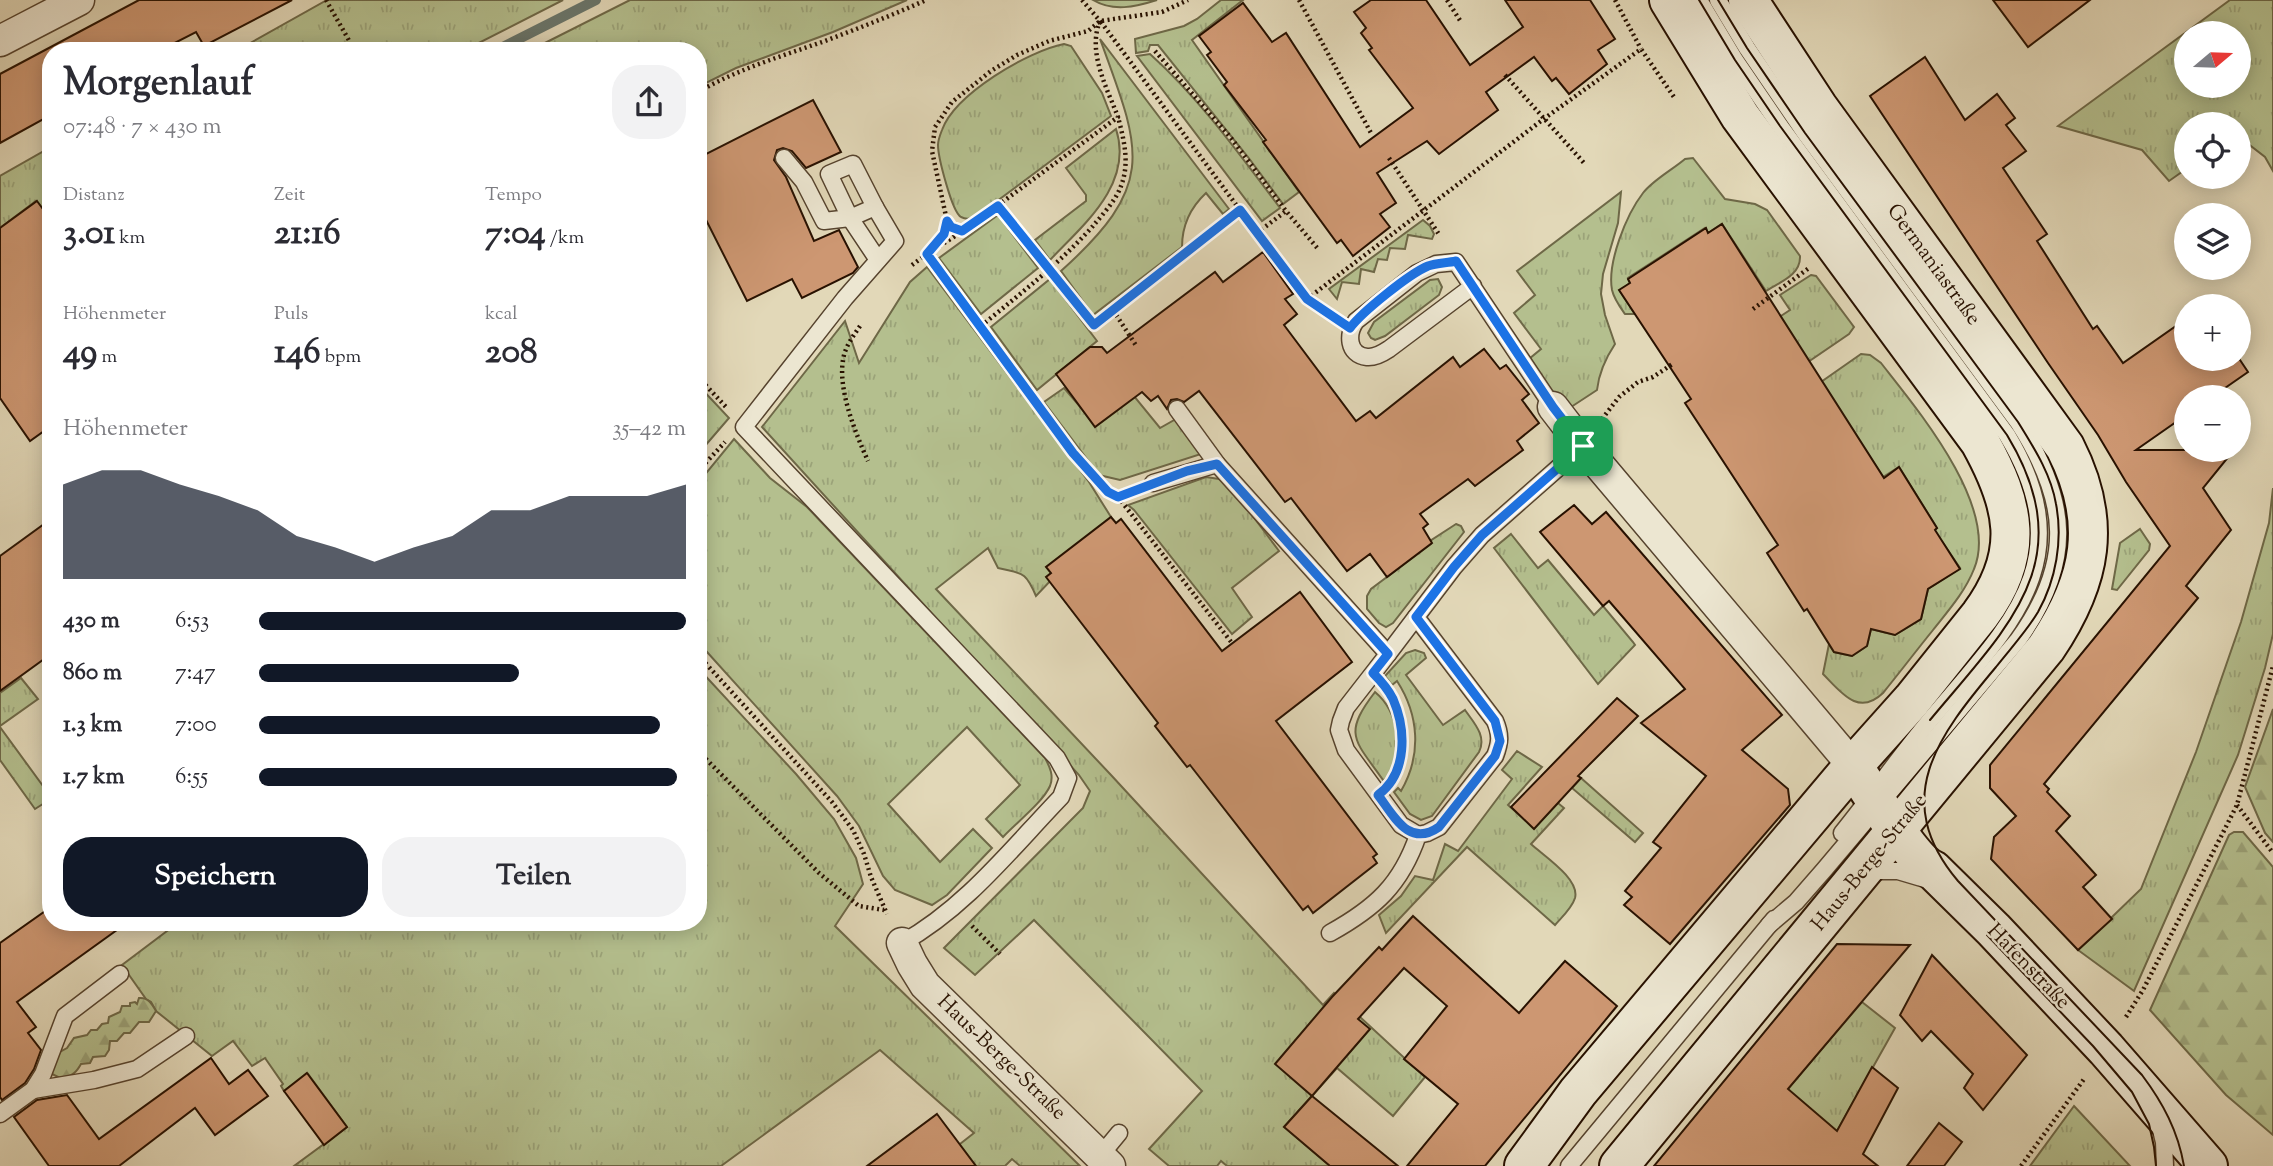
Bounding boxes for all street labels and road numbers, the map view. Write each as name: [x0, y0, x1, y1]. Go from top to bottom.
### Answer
street label: Germaniastraße: [1879, 198, 1987, 332]
street label: Haus-Berge-Straße: [1805, 788, 1935, 938]
street label: Hafenstraße: [1979, 917, 2077, 1017]
street label: Haus-Berge-Straße: [930, 988, 1072, 1128]

